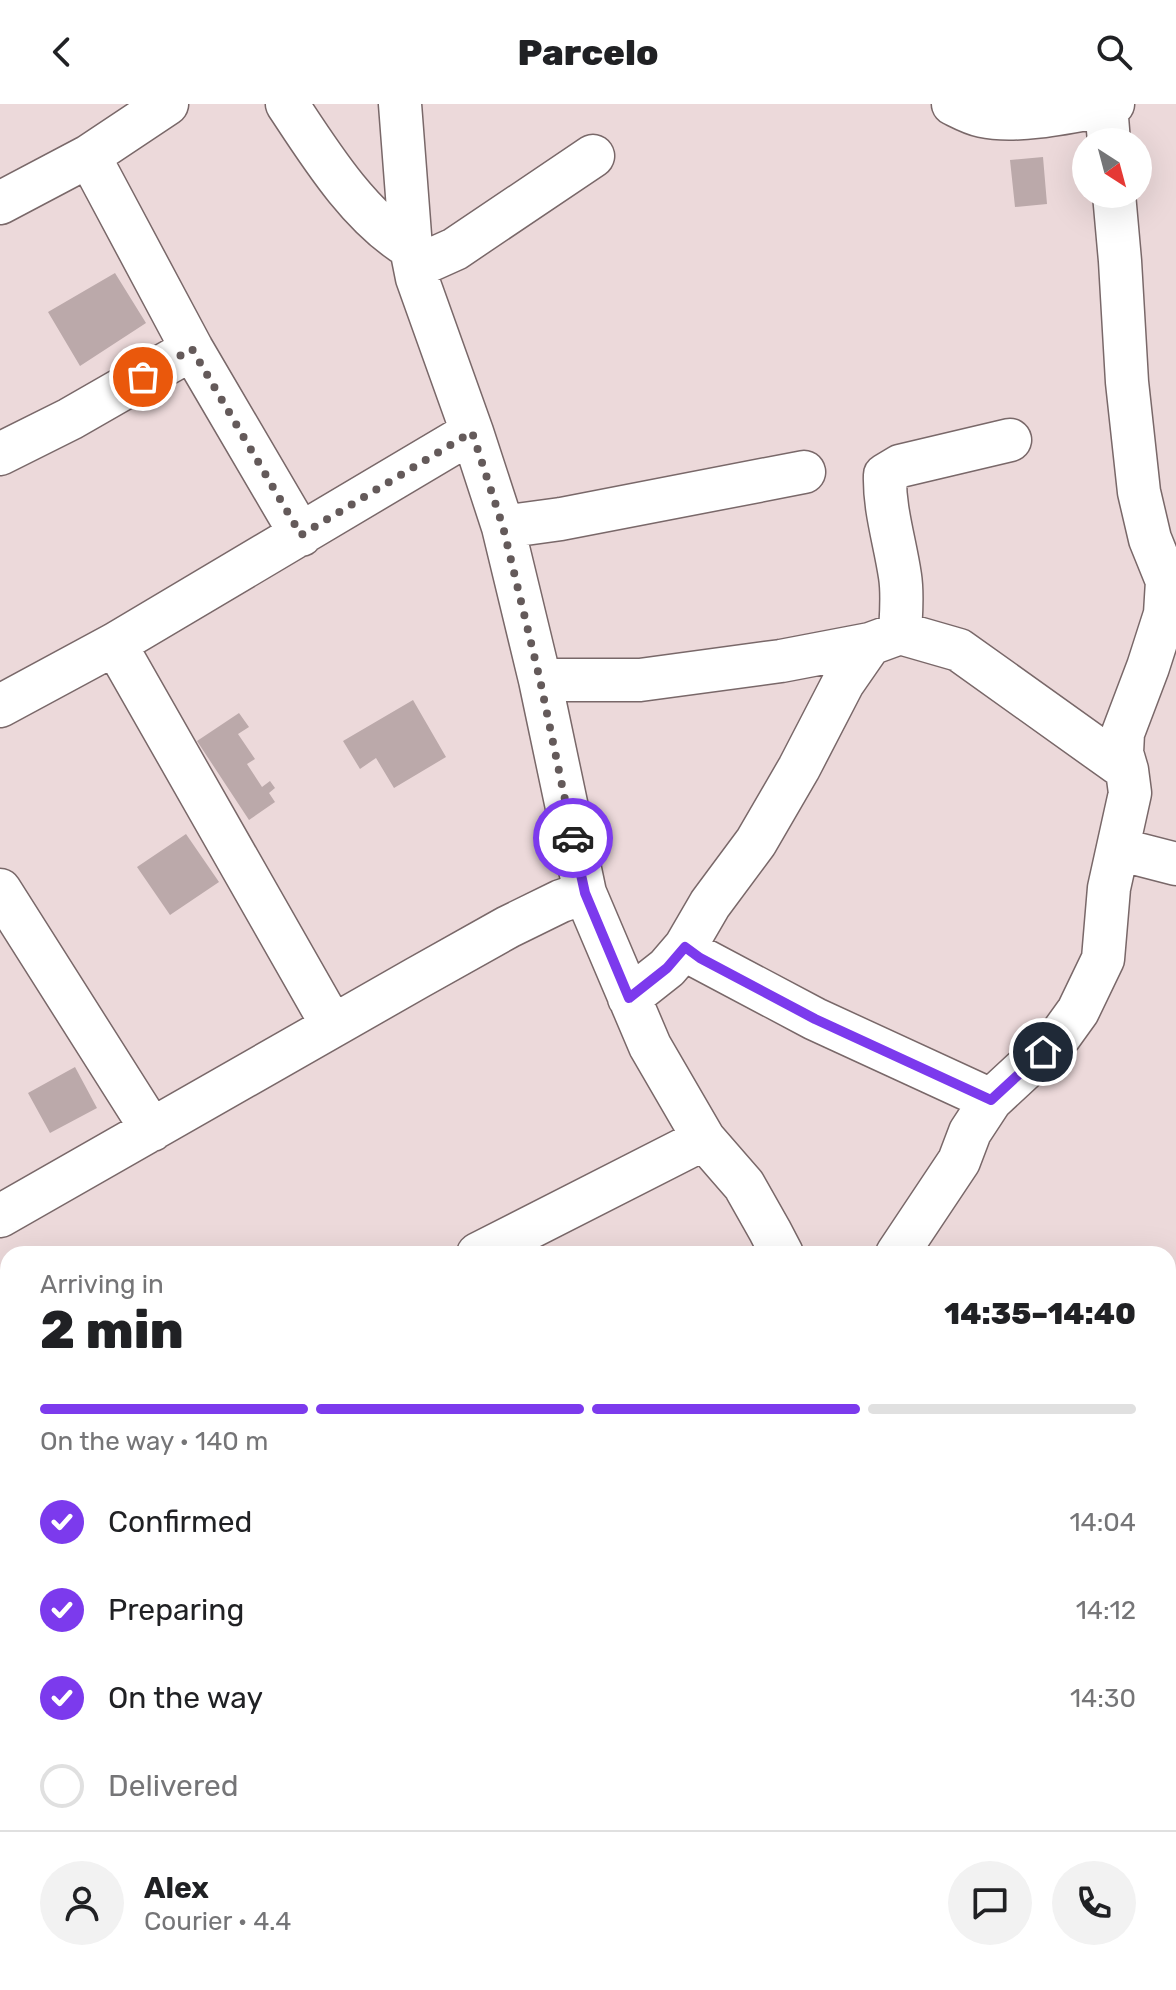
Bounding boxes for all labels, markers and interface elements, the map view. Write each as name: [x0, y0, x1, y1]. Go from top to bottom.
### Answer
icon: back: [40, 30, 84, 74]
icon: search: [1092, 30, 1136, 74]
text: Parcelo: [518, 31, 658, 74]
north arrow: [1072, 128, 1152, 208]
map controls: [1072, 128, 1152, 208]
pin: [109, 343, 177, 411]
icon: bag: [121, 355, 165, 399]
courier: [533, 798, 613, 878]
icon: car: [551, 816, 595, 860]
pin: [1009, 1018, 1077, 1086]
icon: home: [1021, 1030, 1065, 1074]
text: Arriving in: [40, 1269, 164, 1300]
text: 14:35–14:40: [944, 1296, 1136, 1332]
text: 2 min: [40, 1299, 184, 1361]
text: On the way · 140 m: [40, 1426, 268, 1457]
icon: check: [40, 1500, 84, 1544]
text: Confirmed: [108, 1504, 252, 1540]
text: 14:04: [1069, 1507, 1136, 1538]
icon: check: [40, 1588, 84, 1632]
text: Preparing: [108, 1592, 244, 1628]
text: 14:12: [1076, 1595, 1136, 1626]
icon: check: [40, 1676, 84, 1720]
text: On the way: [108, 1680, 263, 1716]
text: 14:30: [1070, 1683, 1136, 1714]
text: Delivered: [108, 1768, 239, 1804]
button: person: [40, 1861, 124, 1945]
button: chat: [948, 1861, 1032, 1945]
button: phone: [1052, 1861, 1136, 1945]
text: Alex: [144, 1870, 209, 1906]
text: Courier · 4.4: [144, 1906, 291, 1937]

